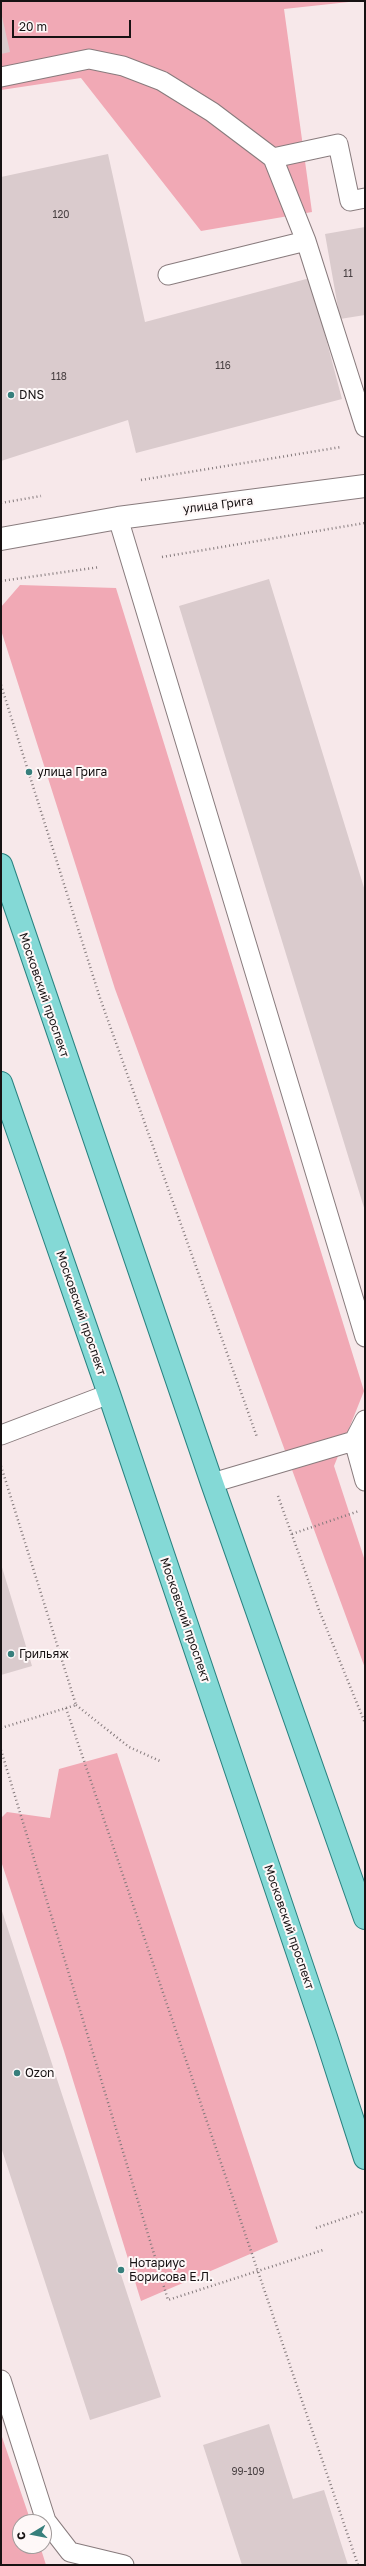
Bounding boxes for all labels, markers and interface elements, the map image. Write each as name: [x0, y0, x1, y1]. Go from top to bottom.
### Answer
scale bar: [14, 12, 133, 38]
text: 20 m: [19, 19, 47, 34]
house number: 120: [53, 209, 69, 221]
house number: 11: [343, 268, 353, 280]
house number: 116: [215, 360, 231, 372]
house number: 118: [51, 371, 67, 383]
place label: DNS: [19, 388, 44, 402]
marker: DNS: [6, 390, 16, 400]
street label: улица Грига: [182, 494, 254, 516]
place label: улица Грига: [37, 765, 107, 779]
marker: улица Грига: [24, 767, 34, 777]
street label: Московский проспект: [16, 931, 72, 1059]
street label: Московский проспект: [53, 1249, 109, 1377]
street label: Московский проспект: [157, 1556, 213, 1684]
place label: Грильяж: [19, 1647, 69, 1661]
marker: Грильяж: [6, 1649, 16, 1659]
street label: Московский проспект: [261, 1863, 317, 1991]
place label: Ozon: [25, 2066, 54, 2080]
marker: Ozon: [12, 2068, 22, 2078]
place label: Нотариус Борисова Е.Л.: [129, 2256, 213, 2284]
marker: Нотариус Борисова Е.Л.: [116, 2265, 126, 2275]
house number: 99-109: [232, 2466, 264, 2478]
north arrow: [12, 2514, 52, 2554]
text: С: [14, 2531, 28, 2541]

